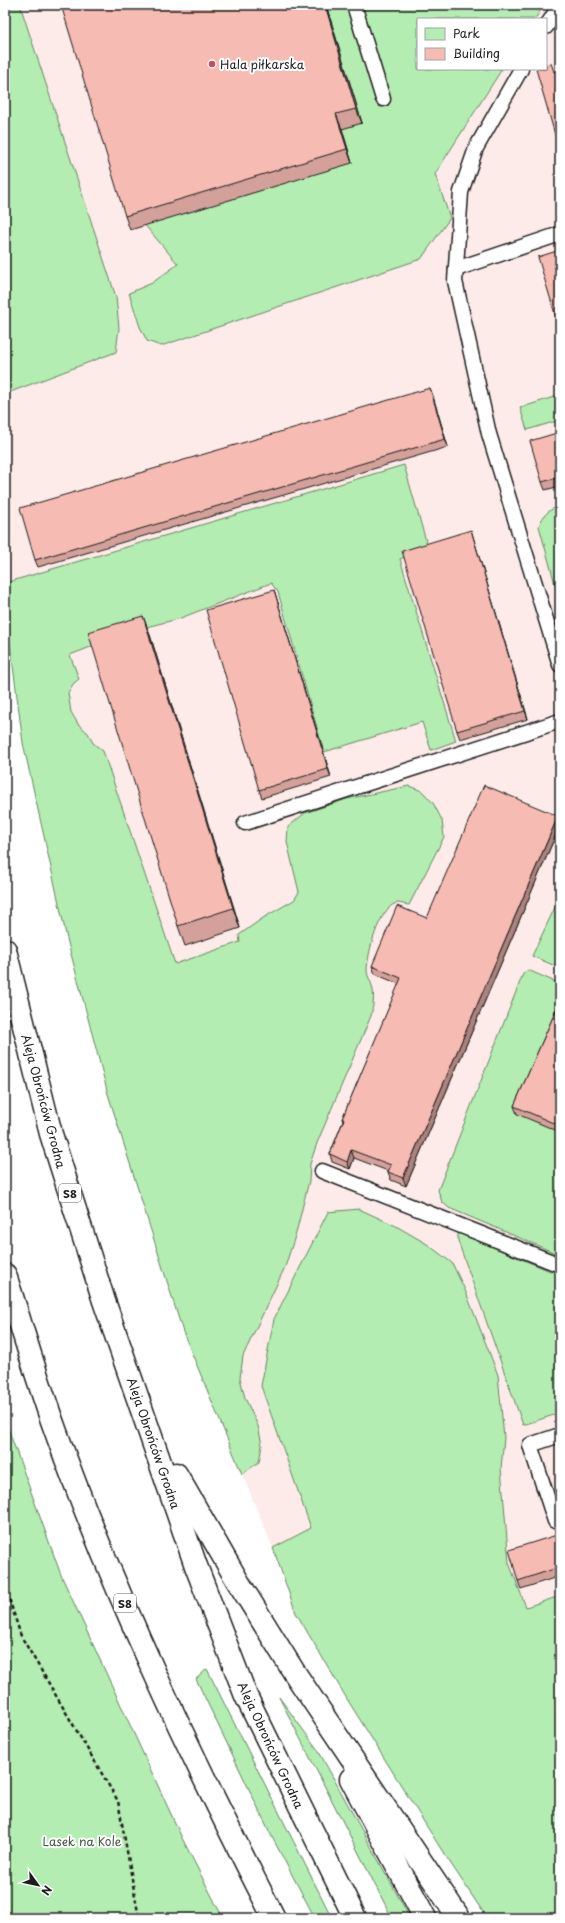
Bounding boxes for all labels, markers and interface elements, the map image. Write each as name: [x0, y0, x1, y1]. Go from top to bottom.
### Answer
legend: [417, 18, 547, 70]
text: Park: [453, 24, 480, 42]
text: Building: [453, 44, 500, 62]
place label: Hala piłkarska: [220, 55, 305, 73]
marker: Hala piłkarska: [207, 59, 217, 69]
street label: Aleja Obrońców Grodna: [17, 1032, 71, 1170]
road number: S8: [59, 1184, 81, 1202]
street label: Aleja Obrońców Grodna: [123, 1375, 185, 1512]
road number: S8: [114, 1594, 136, 1612]
street label: Aleja Obrońców Grodna: [234, 1679, 309, 1812]
park label: Lasek na Kole: [43, 1832, 122, 1850]
north arrow: [18, 1865, 58, 1905]
text: N: [37, 1882, 56, 1899]

